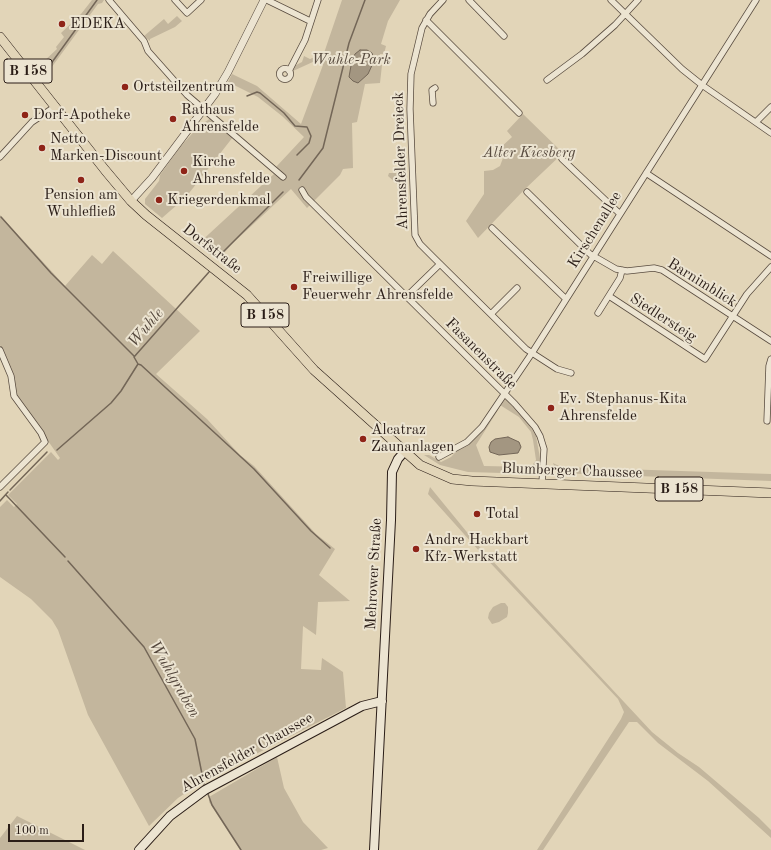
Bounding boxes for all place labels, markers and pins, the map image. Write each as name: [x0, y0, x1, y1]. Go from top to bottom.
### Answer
place label: EDEKA: [70, 15, 125, 33]
marker: EDEKA: [57, 19, 67, 29]
place label: Ortsteilzentrum: [133, 78, 235, 96]
marker: Ortsteilzentrum: [120, 82, 130, 92]
place label: Rathaus Ahrensfelde: [181, 101, 259, 136]
place label: Dorf-Apotheke: [33, 106, 130, 124]
marker: Dorf-Apotheke: [20, 110, 30, 120]
marker: Rathaus Ahrensfelde: [168, 114, 178, 124]
place label: Netto Marken-Discount: [50, 130, 162, 165]
marker: Netto Marken-Discount: [37, 143, 47, 153]
place label: Kirche Ahrensfelde: [192, 153, 270, 188]
marker: Kirche Ahrensfelde: [179, 166, 189, 176]
marker: Pension am Wuhlefließ: [76, 175, 86, 185]
place label: Pension am Wuhlefließ: [44, 186, 118, 221]
place label: Kriegerdenkmal: [167, 191, 271, 209]
marker: Kriegerdenkmal: [154, 195, 164, 205]
place label: Freiwillige Feuerwehr Ahrensfelde: [302, 269, 453, 304]
marker: Freiwillige Feuerwehr Ahrensfelde: [289, 282, 299, 292]
place label: Ev. Stephanus-Kita Ahrensfelde: [559, 390, 687, 425]
marker: Ev. Stephanus-Kita Ahrensfelde: [546, 403, 556, 413]
place label: Alcatraz Zaunanlagen: [371, 421, 454, 456]
marker: Alcatraz Zaunanlagen: [358, 434, 368, 444]
place label: Total: [485, 505, 519, 523]
marker: Total: [472, 509, 482, 519]
place label: Andre Hackbart Kfz-Werkstatt: [424, 531, 529, 566]
marker: Andre Hackbart Kfz-Werkstatt: [411, 544, 421, 554]

